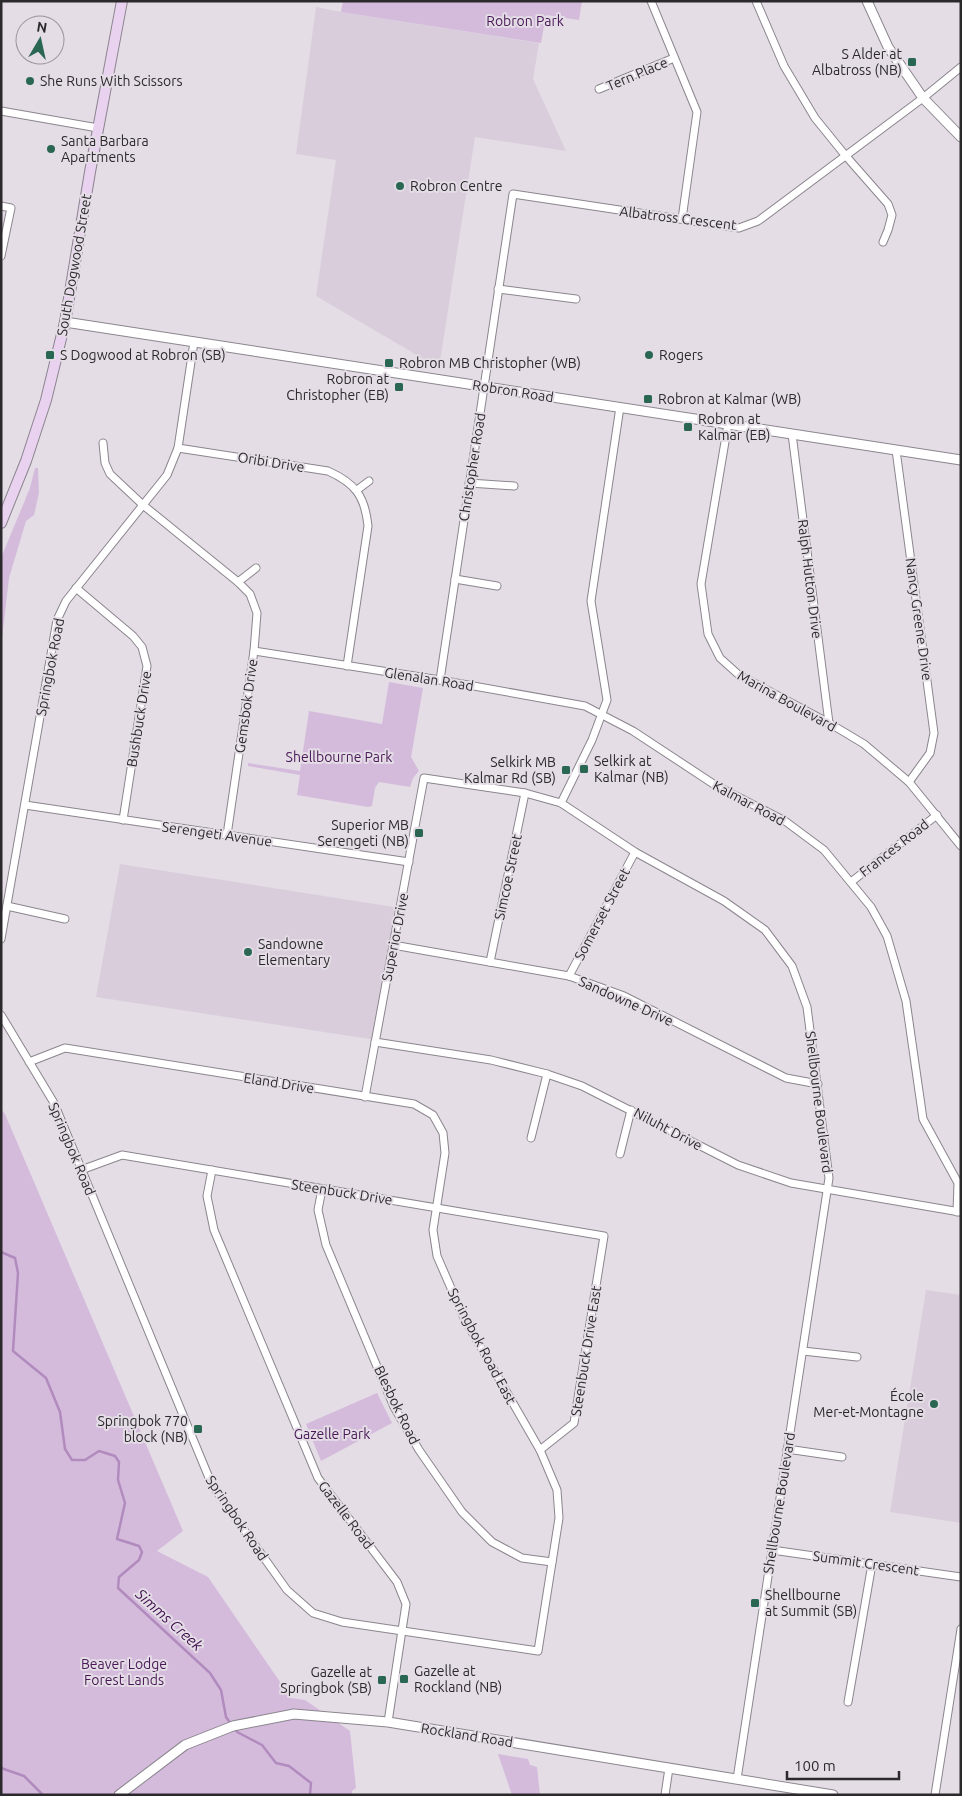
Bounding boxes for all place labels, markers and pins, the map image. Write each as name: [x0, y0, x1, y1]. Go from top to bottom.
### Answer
place label: S Alder at Albatross (NB): [812, 46, 902, 78]
marker: S Alder at Albatross (NB): [906, 56, 918, 68]
place label: She Runs With Scissors: [40, 73, 183, 89]
marker: She Runs With Scissors: [24, 75, 36, 87]
place label: Santa Barbara Apartments: [61, 133, 149, 165]
marker: Santa Barbara Apartments: [45, 143, 57, 155]
place label: Robron Centre: [410, 178, 503, 194]
marker: Robron Centre: [394, 180, 406, 192]
place label: S Dogwood at Robron (SB): [60, 347, 226, 363]
place label: Rogers: [659, 347, 703, 363]
marker: S Dogwood at Robron (SB): [44, 349, 56, 361]
marker: Rogers: [643, 349, 655, 361]
place label: Robron MB Christopher (WB): [399, 355, 581, 371]
marker: Robron MB Christopher (WB): [383, 357, 395, 369]
place label: Robron at Christopher (EB): [286, 371, 389, 403]
marker: Robron at Christopher (EB): [393, 381, 405, 393]
place label: Robron at Kalmar (WB): [658, 391, 801, 407]
marker: Robron at Kalmar (WB): [642, 393, 654, 405]
place label: Robron at Kalmar (EB): [698, 411, 771, 443]
marker: Robron at Kalmar (EB): [682, 421, 694, 433]
place label: Selkirk at Kalmar (NB): [594, 753, 669, 785]
place label: Selkirk MB Kalmar Rd (SB): [464, 754, 556, 786]
marker: Selkirk at Kalmar (NB): [578, 763, 590, 775]
marker: Selkirk MB Kalmar Rd (SB): [560, 764, 572, 776]
place label: Superior MB Serengeti (NB): [318, 817, 409, 849]
marker: Superior MB Serengeti (NB): [413, 827, 425, 839]
place label: Sandowne Elementary: [258, 936, 330, 968]
marker: Sandowne Elementary: [242, 946, 254, 958]
place label: École Mer-et-Montagne: [813, 1387, 924, 1420]
marker: École Mer-et-Montagne: [928, 1398, 940, 1410]
place label: Springbok 770 block (NB): [97, 1413, 188, 1445]
marker: Springbok 770 block (NB): [192, 1423, 204, 1435]
place label: Shellbourne at Summit (SB): [765, 1587, 857, 1619]
marker: Shellbourne at Summit (SB): [749, 1597, 761, 1609]
place label: Gazelle at Rockland (NB): [414, 1663, 502, 1695]
place label: Gazelle at Springbok (SB): [280, 1664, 372, 1696]
marker: Gazelle at Rockland (NB): [398, 1673, 410, 1685]
marker: Gazelle at Springbok (SB): [376, 1674, 388, 1686]

